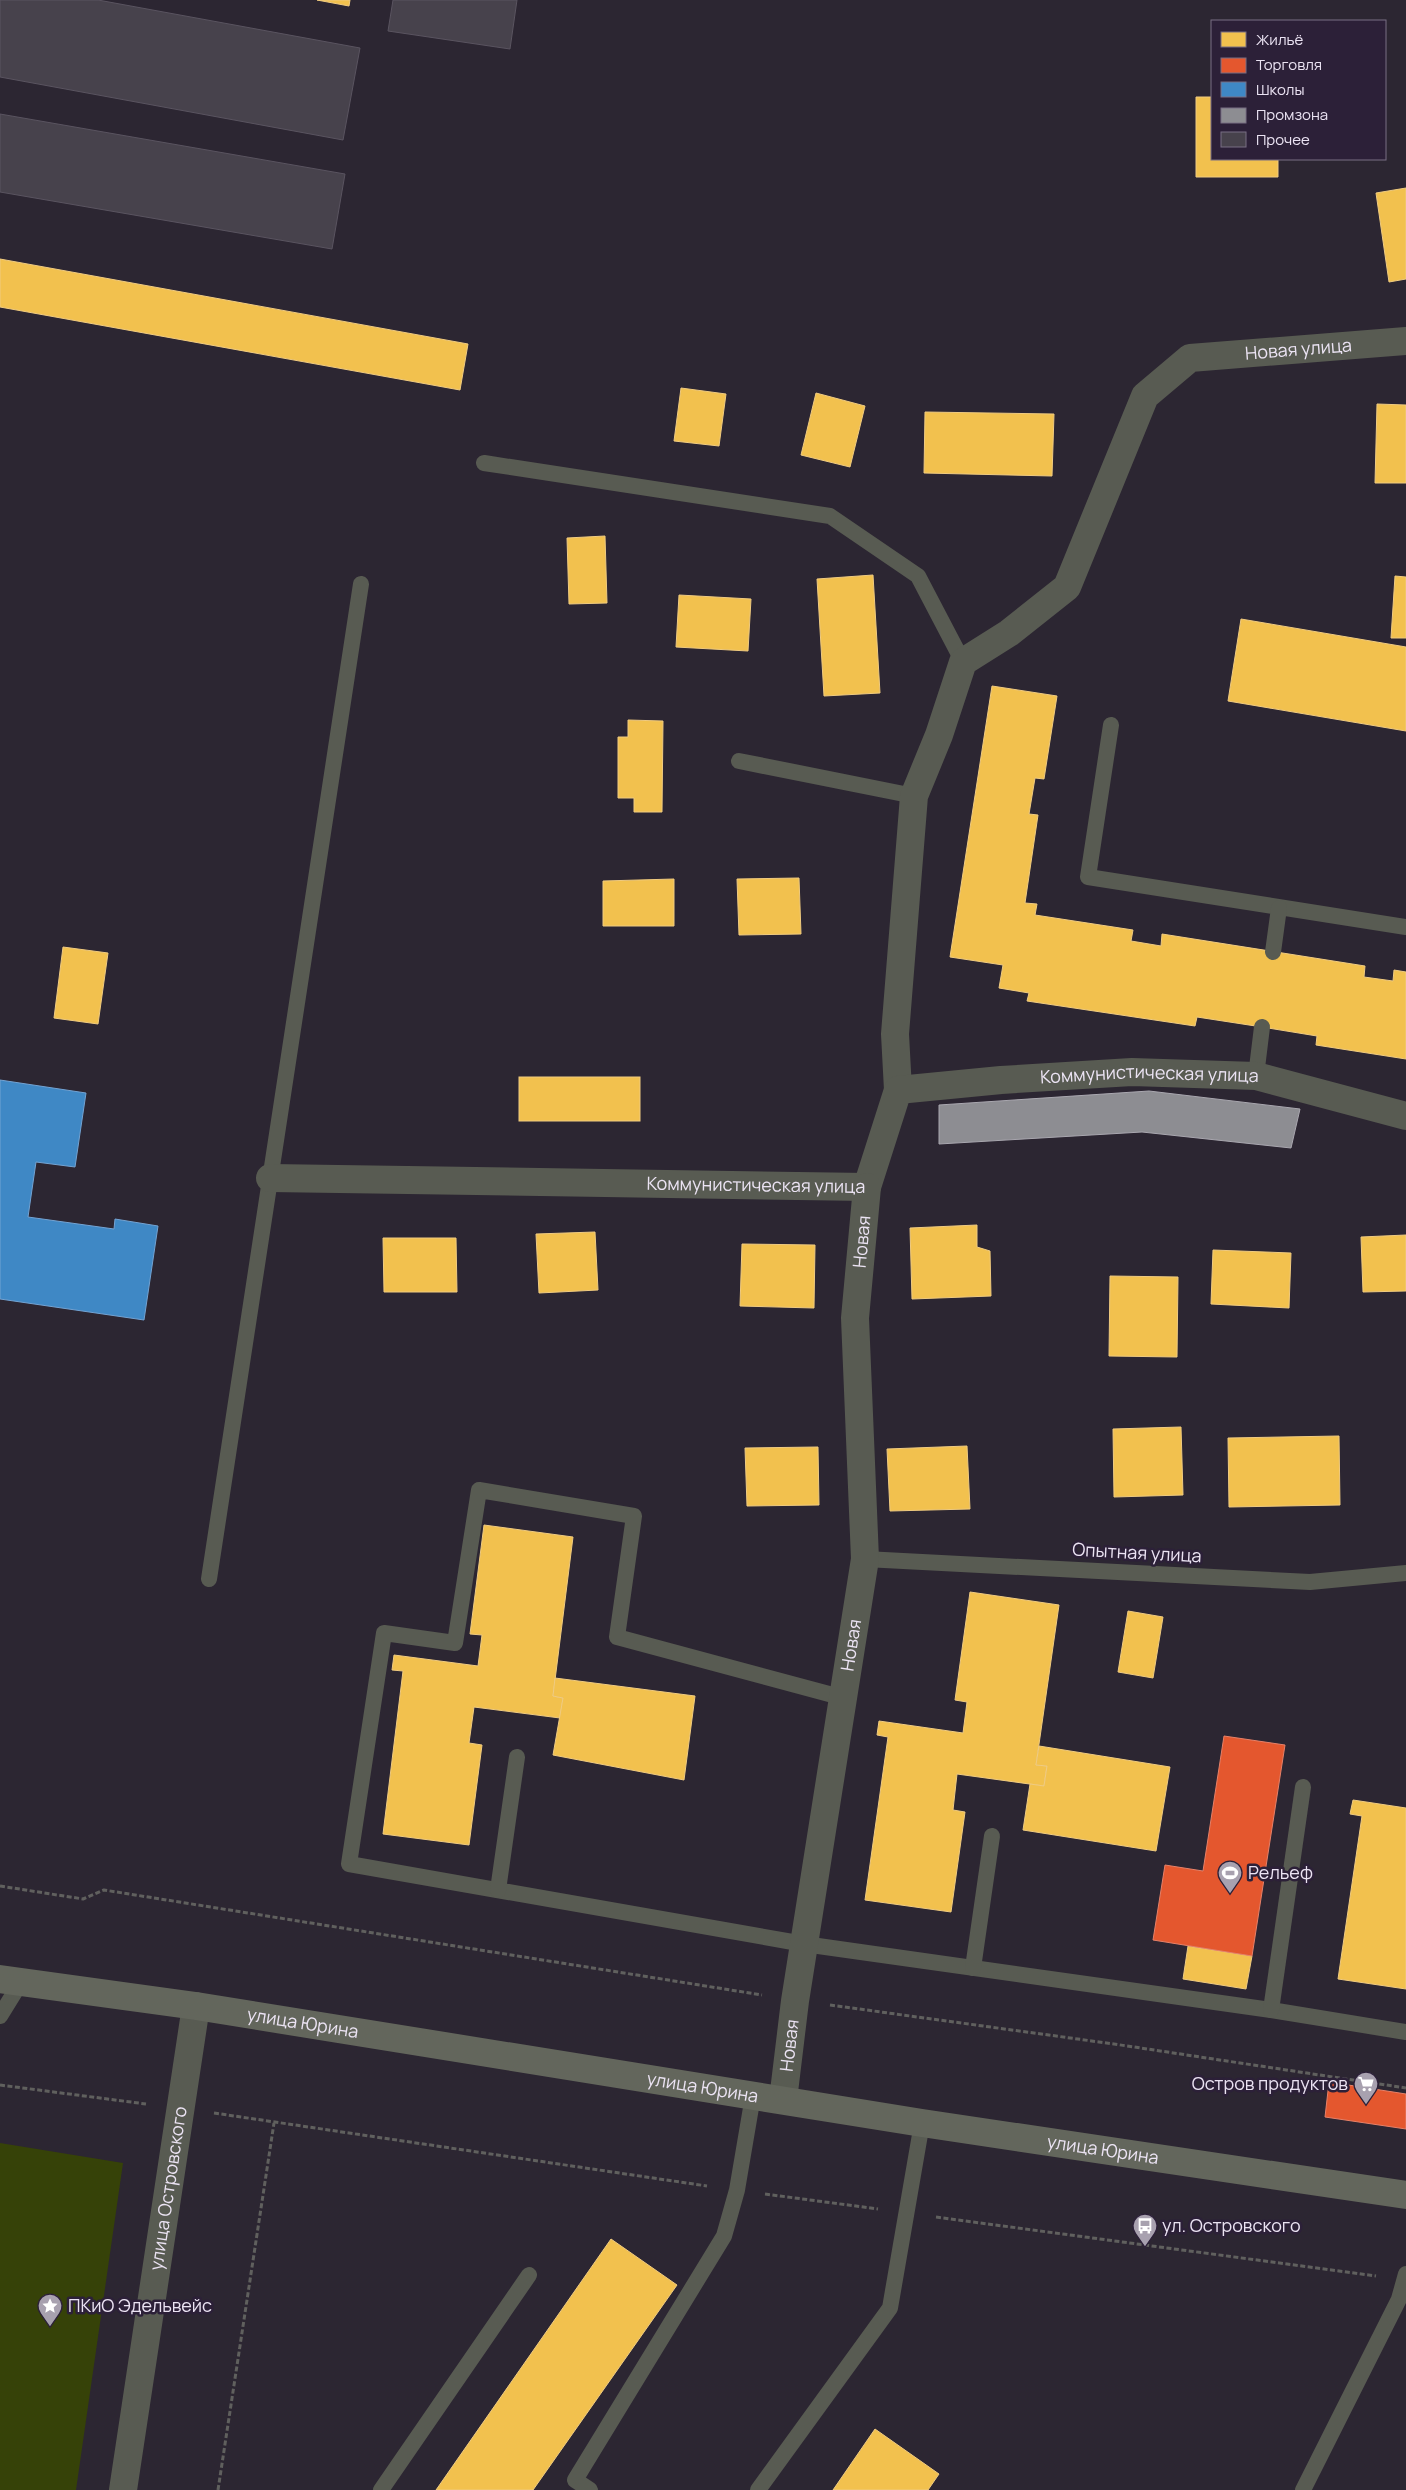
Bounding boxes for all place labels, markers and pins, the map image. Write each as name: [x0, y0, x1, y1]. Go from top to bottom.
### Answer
sports icon: Рельеф: [1217, 1860, 1243, 1894]
place label: Рельеф: [1248, 1860, 1313, 1884]
place label: Остров продуктов: [1192, 2071, 1348, 2095]
supermarket icon: Остров продуктов: [1353, 2071, 1379, 2105]
bus stop icon: ул. Островского: [1132, 2213, 1158, 2247]
place label: ул. Островского: [1162, 2213, 1301, 2237]
place icon: ПКиО Эдельвейс: [37, 2293, 63, 2327]
place label: ПКиО Эдельвейс: [68, 2293, 212, 2317]

